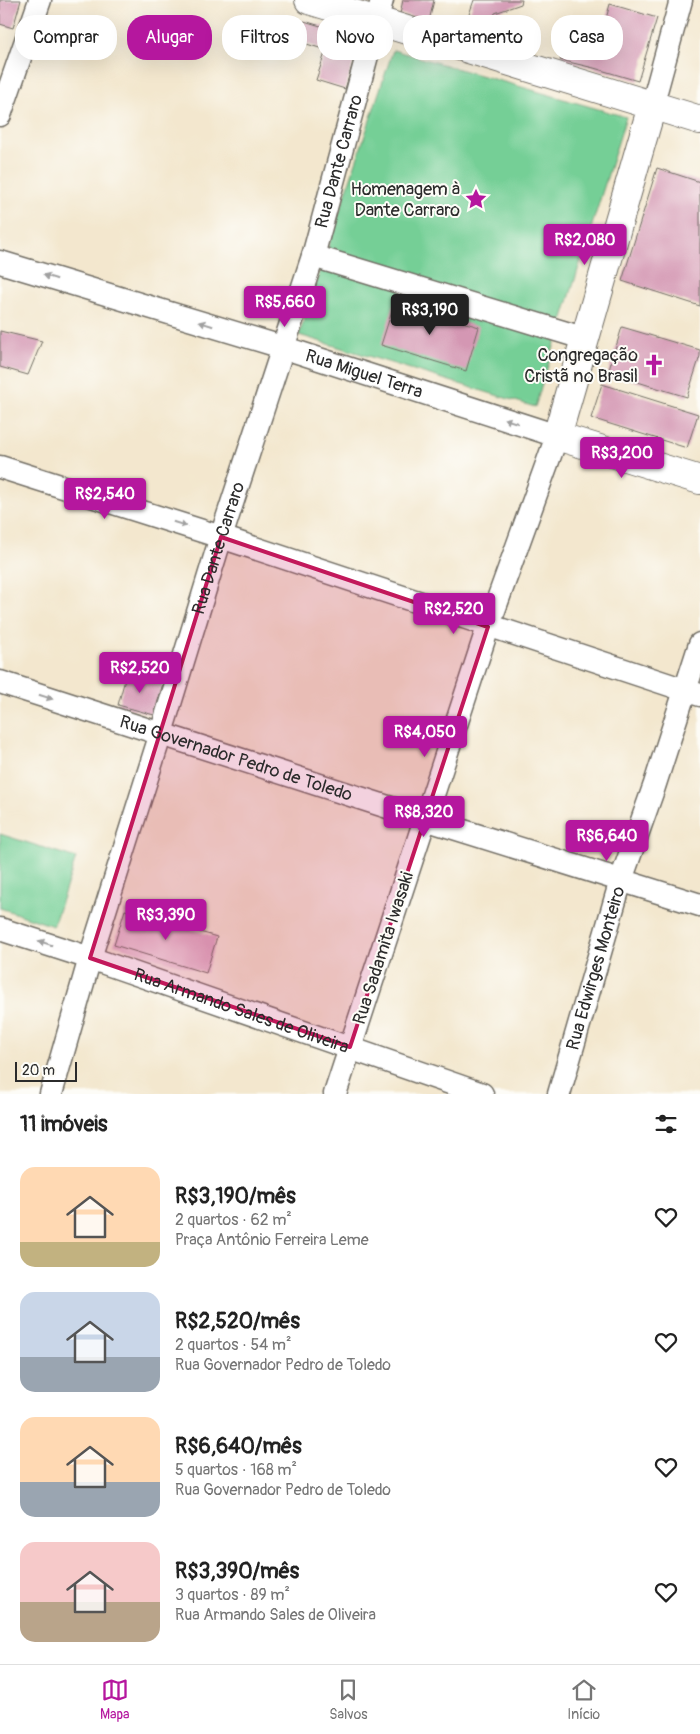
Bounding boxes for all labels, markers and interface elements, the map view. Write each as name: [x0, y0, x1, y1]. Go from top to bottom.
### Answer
chip: Comprar: [15, 15, 117, 60]
chip: Alugar: [127, 15, 212, 60]
chip: Filtros: [222, 15, 307, 60]
chip: Novo: [317, 15, 393, 60]
chip: Apartamento: [403, 15, 541, 60]
chip: Casa: [551, 15, 623, 60]
street label: Rua Dante Carraro: [310, 92, 368, 231]
place label: Homenagem à Dante Carraro: [351, 178, 460, 222]
place icon: Homenagem à Dante Carraro: [463, 186, 489, 212]
pin: R$2,080: [539, 224, 631, 266]
text: R$2,080: [555, 230, 615, 250]
one-way arrow: [42, 273, 57, 281]
pin: R$5,660: [239, 286, 331, 328]
text: R$5,660: [255, 292, 315, 312]
pin: R$3,190: [384, 294, 476, 336]
text: R$3,190: [402, 300, 458, 320]
one-way arrow: [198, 320, 213, 328]
street label: Rua Miguel Terra: [302, 344, 426, 404]
place label: Congregação Cristã no Brasil: [524, 344, 638, 388]
church icon: Congregação Cristã no Brasil: [641, 352, 667, 378]
one-way arrow: [503, 417, 518, 425]
pin: R$3,200: [576, 436, 668, 479]
text: R$3,200: [591, 443, 653, 463]
pin: R$2,540: [59, 478, 151, 520]
street label: Rua Dante Carraro: [187, 479, 250, 617]
text: R$2,540: [75, 484, 135, 504]
one-way arrow: [173, 521, 188, 529]
pin: R$2,520: [408, 592, 500, 635]
text: R$2,520: [424, 599, 484, 619]
pin: R$2,520: [94, 652, 186, 694]
text: R$2,520: [110, 658, 170, 678]
one-way arrow: [39, 693, 54, 701]
street label: Rua Governador Pedro de Toledo: [117, 710, 355, 807]
pin: R$4,050: [379, 716, 471, 758]
text: R$4,050: [394, 722, 456, 742]
pin: R$8,320: [378, 796, 470, 838]
text: R$8,320: [395, 802, 453, 822]
pin: R$6,640: [561, 820, 653, 862]
text: R$6,640: [577, 826, 637, 846]
street label: Rua Sadamita Iwasaki: [348, 869, 419, 1027]
street label: Rua Edwirges Monteiro: [561, 884, 631, 1053]
pin: R$3,390: [120, 898, 212, 941]
text: R$3,390: [136, 905, 196, 925]
one-way arrow: [37, 939, 52, 947]
street label: Rua Armando Sales de Oliveira: [131, 963, 352, 1059]
scale bar: [15, 1059, 78, 1082]
text: 20 m: [22, 1062, 55, 1079]
icon: filters: [652, 1110, 680, 1138]
text: 11 imóveis: [20, 1111, 107, 1138]
text: R$3,190/mês: [175, 1183, 296, 1210]
icon: home: [60, 1187, 120, 1247]
icon: heart: [652, 1203, 680, 1231]
text: 2 quartos · 62 m²: [175, 1210, 292, 1230]
text: Praça Antônio Ferreira Leme: [175, 1230, 369, 1250]
text: R$2,520/mês: [175, 1308, 300, 1335]
icon: home: [60, 1312, 120, 1372]
icon: heart: [652, 1328, 680, 1356]
text: 2 quartos · 54 m²: [175, 1335, 292, 1355]
text: Rua Governador Pedro de Toledo: [175, 1355, 391, 1375]
text: R$6,640/mês: [175, 1433, 302, 1460]
icon: home: [60, 1437, 120, 1497]
icon: heart: [652, 1453, 680, 1481]
text: 5 quartos · 168 m²: [175, 1460, 297, 1480]
text: Rua Governador Pedro de Toledo: [175, 1480, 391, 1500]
text: R$3,390/mês: [175, 1558, 299, 1585]
icon: home: [60, 1562, 120, 1622]
icon: heart: [652, 1578, 680, 1606]
text: 3 quartos · 89 m²: [175, 1585, 290, 1605]
text: Rua Armando Sales de Oliveira: [175, 1605, 376, 1625]
tab: Mapa: [100, 1676, 130, 1723]
tab: Salvos: [329, 1676, 367, 1723]
tab: Início: [567, 1676, 600, 1723]

